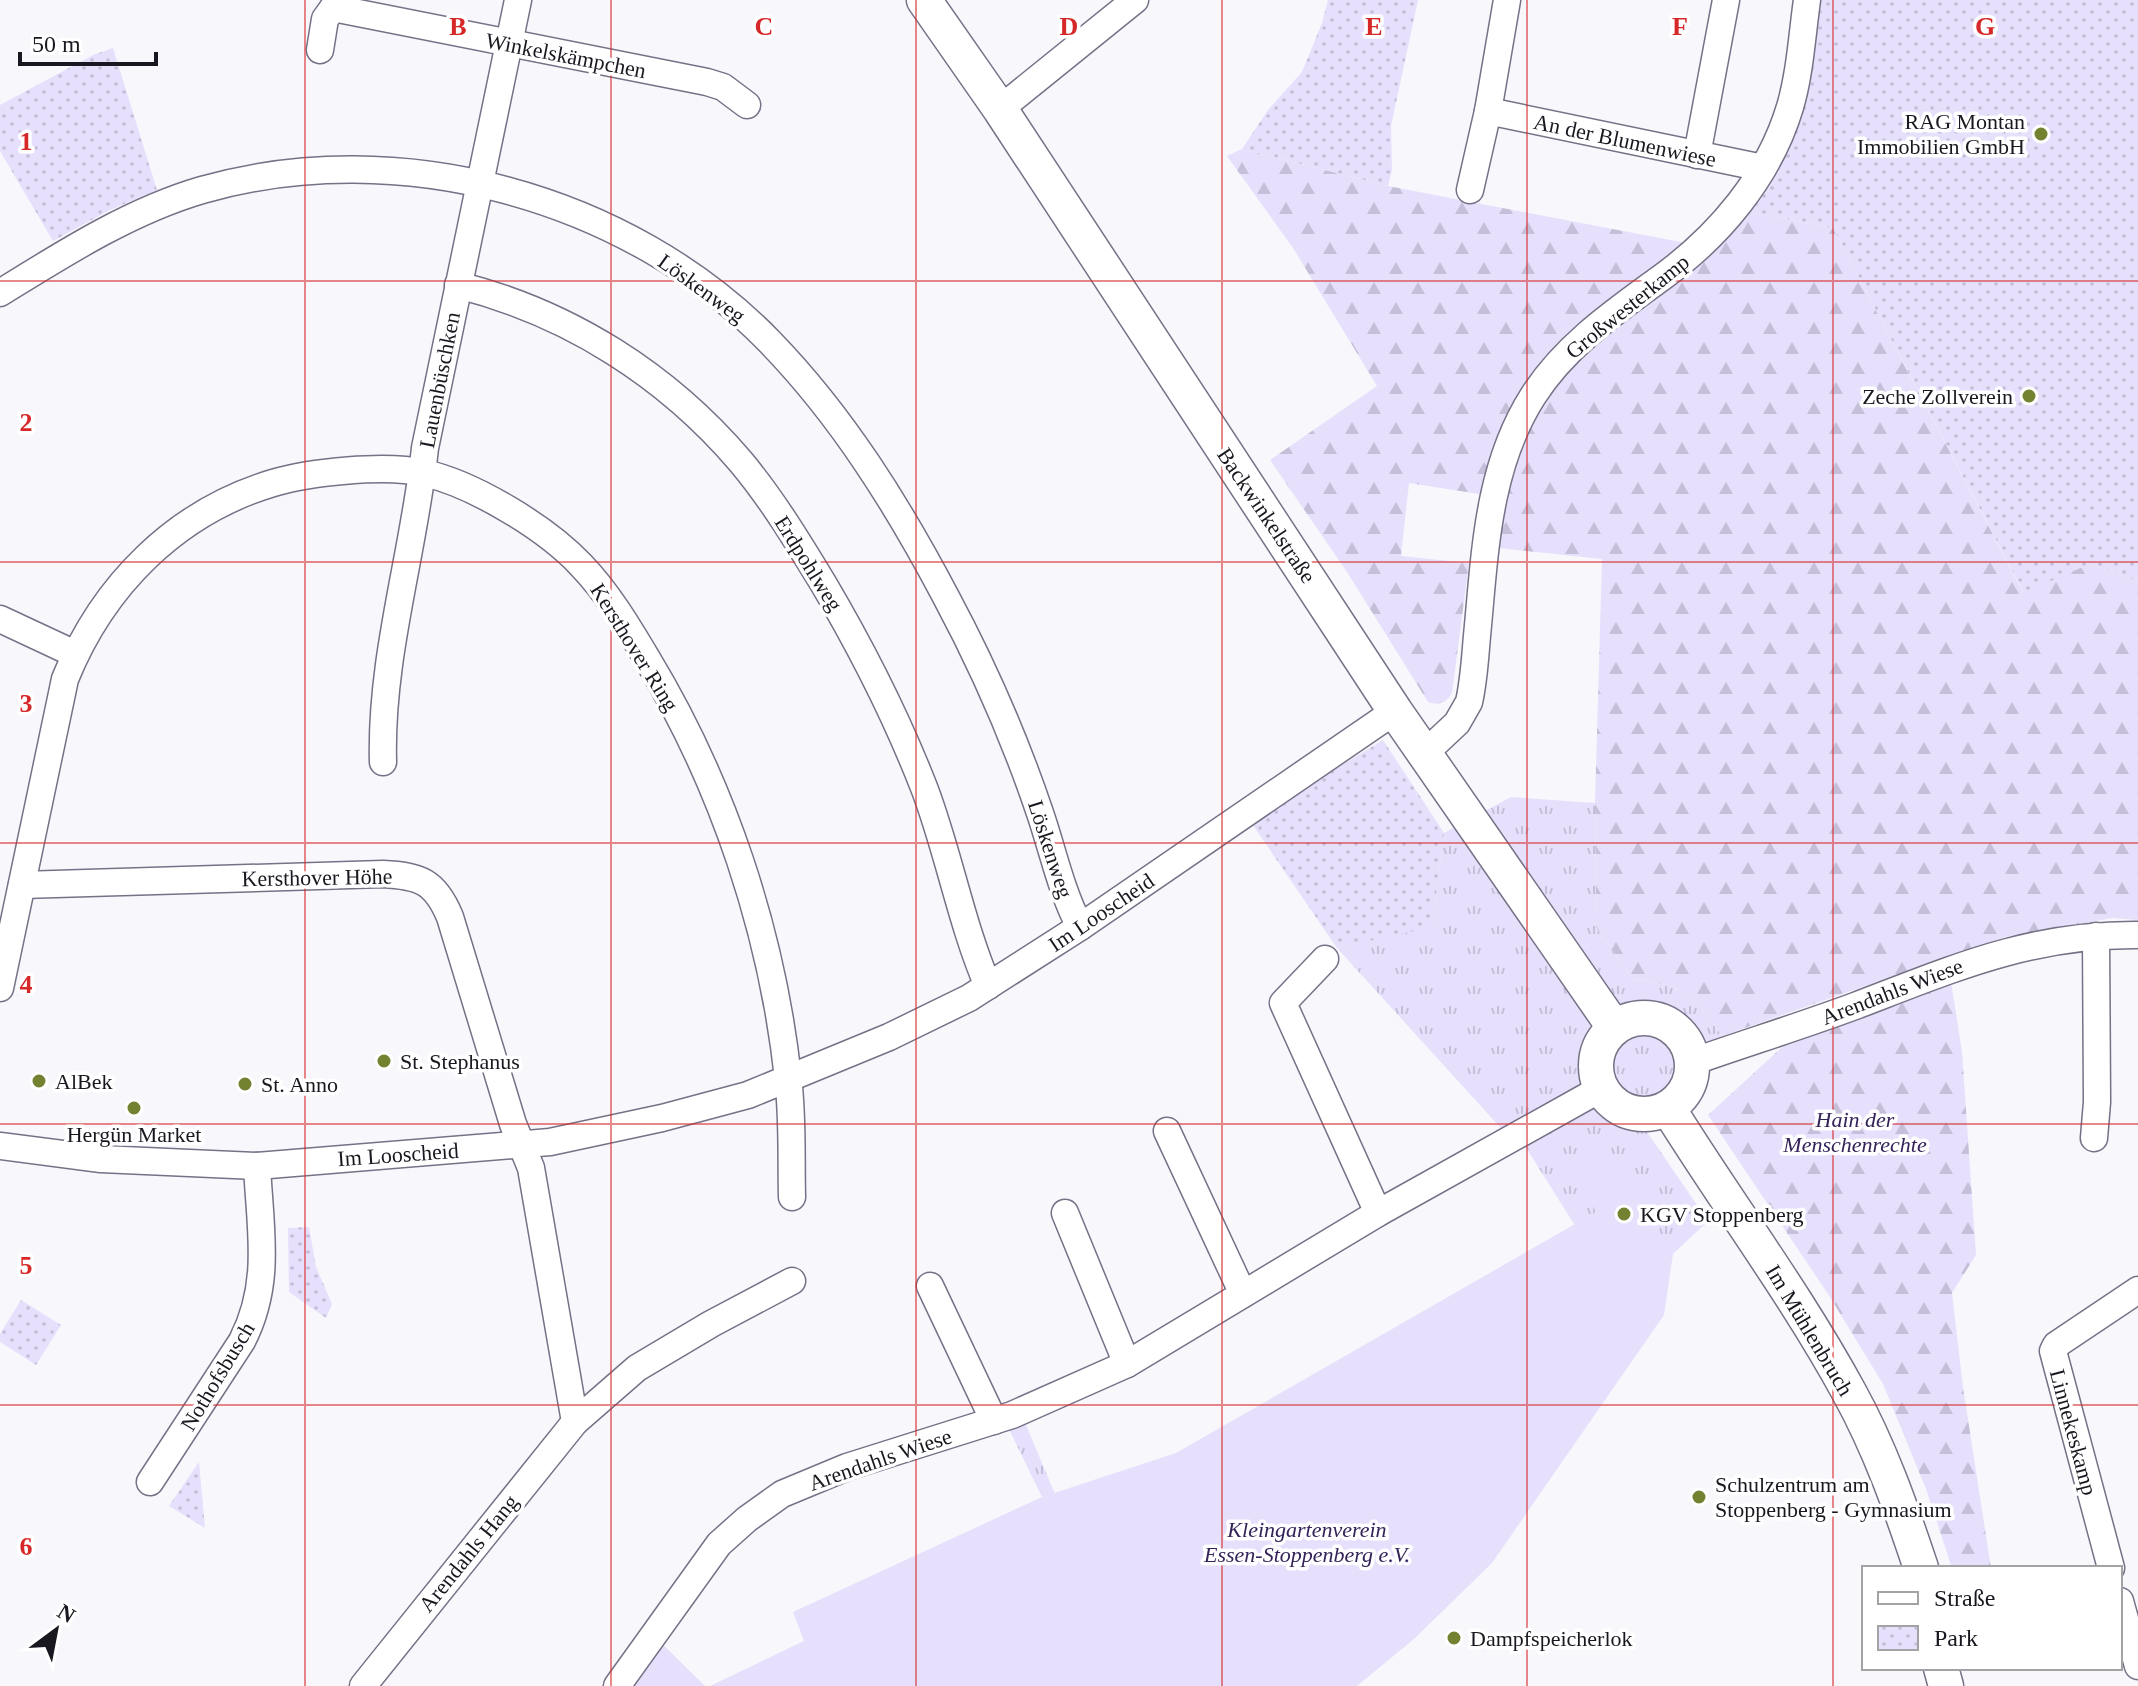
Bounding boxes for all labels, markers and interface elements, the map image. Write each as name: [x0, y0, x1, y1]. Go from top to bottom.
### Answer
text: B: [449, 12, 467, 41]
text: C: [755, 12, 773, 41]
text: D: [1060, 12, 1078, 41]
text: E: [1365, 12, 1383, 41]
text: F: [1672, 12, 1688, 41]
text: G: [1975, 12, 1995, 41]
scale bar: [20, 16, 156, 66]
street label: Winkelskämpchen: [484, 28, 648, 83]
text: 50 m: [32, 31, 81, 57]
street label: An der Blumenwiese: [1531, 109, 1718, 172]
place label: RAG Montan Immobilien GmbH: [1857, 109, 2025, 159]
marker: RAG Montan Immobilien GmbH: [2032, 125, 2050, 143]
text: 1: [20, 127, 33, 156]
street label: Löskenweg: [653, 248, 750, 328]
street label: Großwesterkamp: [1561, 249, 1694, 364]
street label: Lauenbüschken: [414, 310, 465, 450]
place label: Zeche Zollverein: [1862, 384, 2013, 409]
marker: Zeche Zollverein: [2020, 387, 2038, 405]
text: 2: [20, 408, 33, 437]
street label: Backwinkelstraße: [1212, 443, 1321, 588]
street label: Erdpohlweg: [769, 511, 848, 615]
street label: Kersthover Ring: [585, 579, 684, 716]
text: 3: [20, 689, 33, 718]
street label: Löskenweg: [1023, 797, 1078, 901]
street label: Kersthover Höhe: [241, 864, 393, 891]
street label: Im Looscheid: [1044, 868, 1159, 957]
street label: Arendahls Wiese: [1818, 953, 1966, 1030]
text: 4: [20, 970, 33, 999]
place label: St. Stephanus: [400, 1049, 520, 1074]
marker: St. Stephanus: [375, 1052, 393, 1070]
place label: AlBek: [55, 1069, 112, 1094]
marker: AlBek: [30, 1072, 48, 1090]
place label: St. Anno: [261, 1072, 338, 1097]
marker: St. Anno: [236, 1075, 254, 1093]
marker: Hergün Market: [125, 1099, 143, 1117]
park label: Hain der Menschenrechte: [1782, 1107, 1927, 1157]
place label: Hergün Market: [67, 1122, 201, 1147]
street label: Im Looscheid: [337, 1138, 460, 1171]
place label: KGV Stoppenberg: [1640, 1202, 1804, 1227]
marker: KGV Stoppenberg: [1615, 1205, 1633, 1223]
text: 5: [20, 1251, 33, 1280]
street label: Im Mühlenbruch: [1761, 1260, 1859, 1400]
street label: Nothofsbusch: [175, 1317, 260, 1435]
street label: Linnekeskamp: [2045, 1366, 2102, 1498]
street label: Arendahls Wiese: [805, 1423, 955, 1496]
place label: Schulzentrum am Stoppenberg - Gymnasium: [1715, 1472, 1952, 1522]
marker: Schulzentrum am Stoppenberg - Gymnasium: [1690, 1488, 1708, 1506]
street label: Arendahls Hang: [413, 1490, 523, 1617]
park label: Kleingartenverein Essen-Stoppenberg e.V.: [1203, 1517, 1410, 1567]
text: 6: [20, 1532, 33, 1561]
legend: [1862, 1566, 2122, 1670]
text: Straße: [1934, 1585, 1995, 1611]
north arrow: [16, 1590, 96, 1670]
text: N: [53, 1599, 80, 1628]
text: Park: [1934, 1625, 1978, 1651]
place label: Dampfspeicherlok: [1470, 1626, 1633, 1651]
marker: Dampfspeicherlok: [1445, 1629, 1463, 1647]

